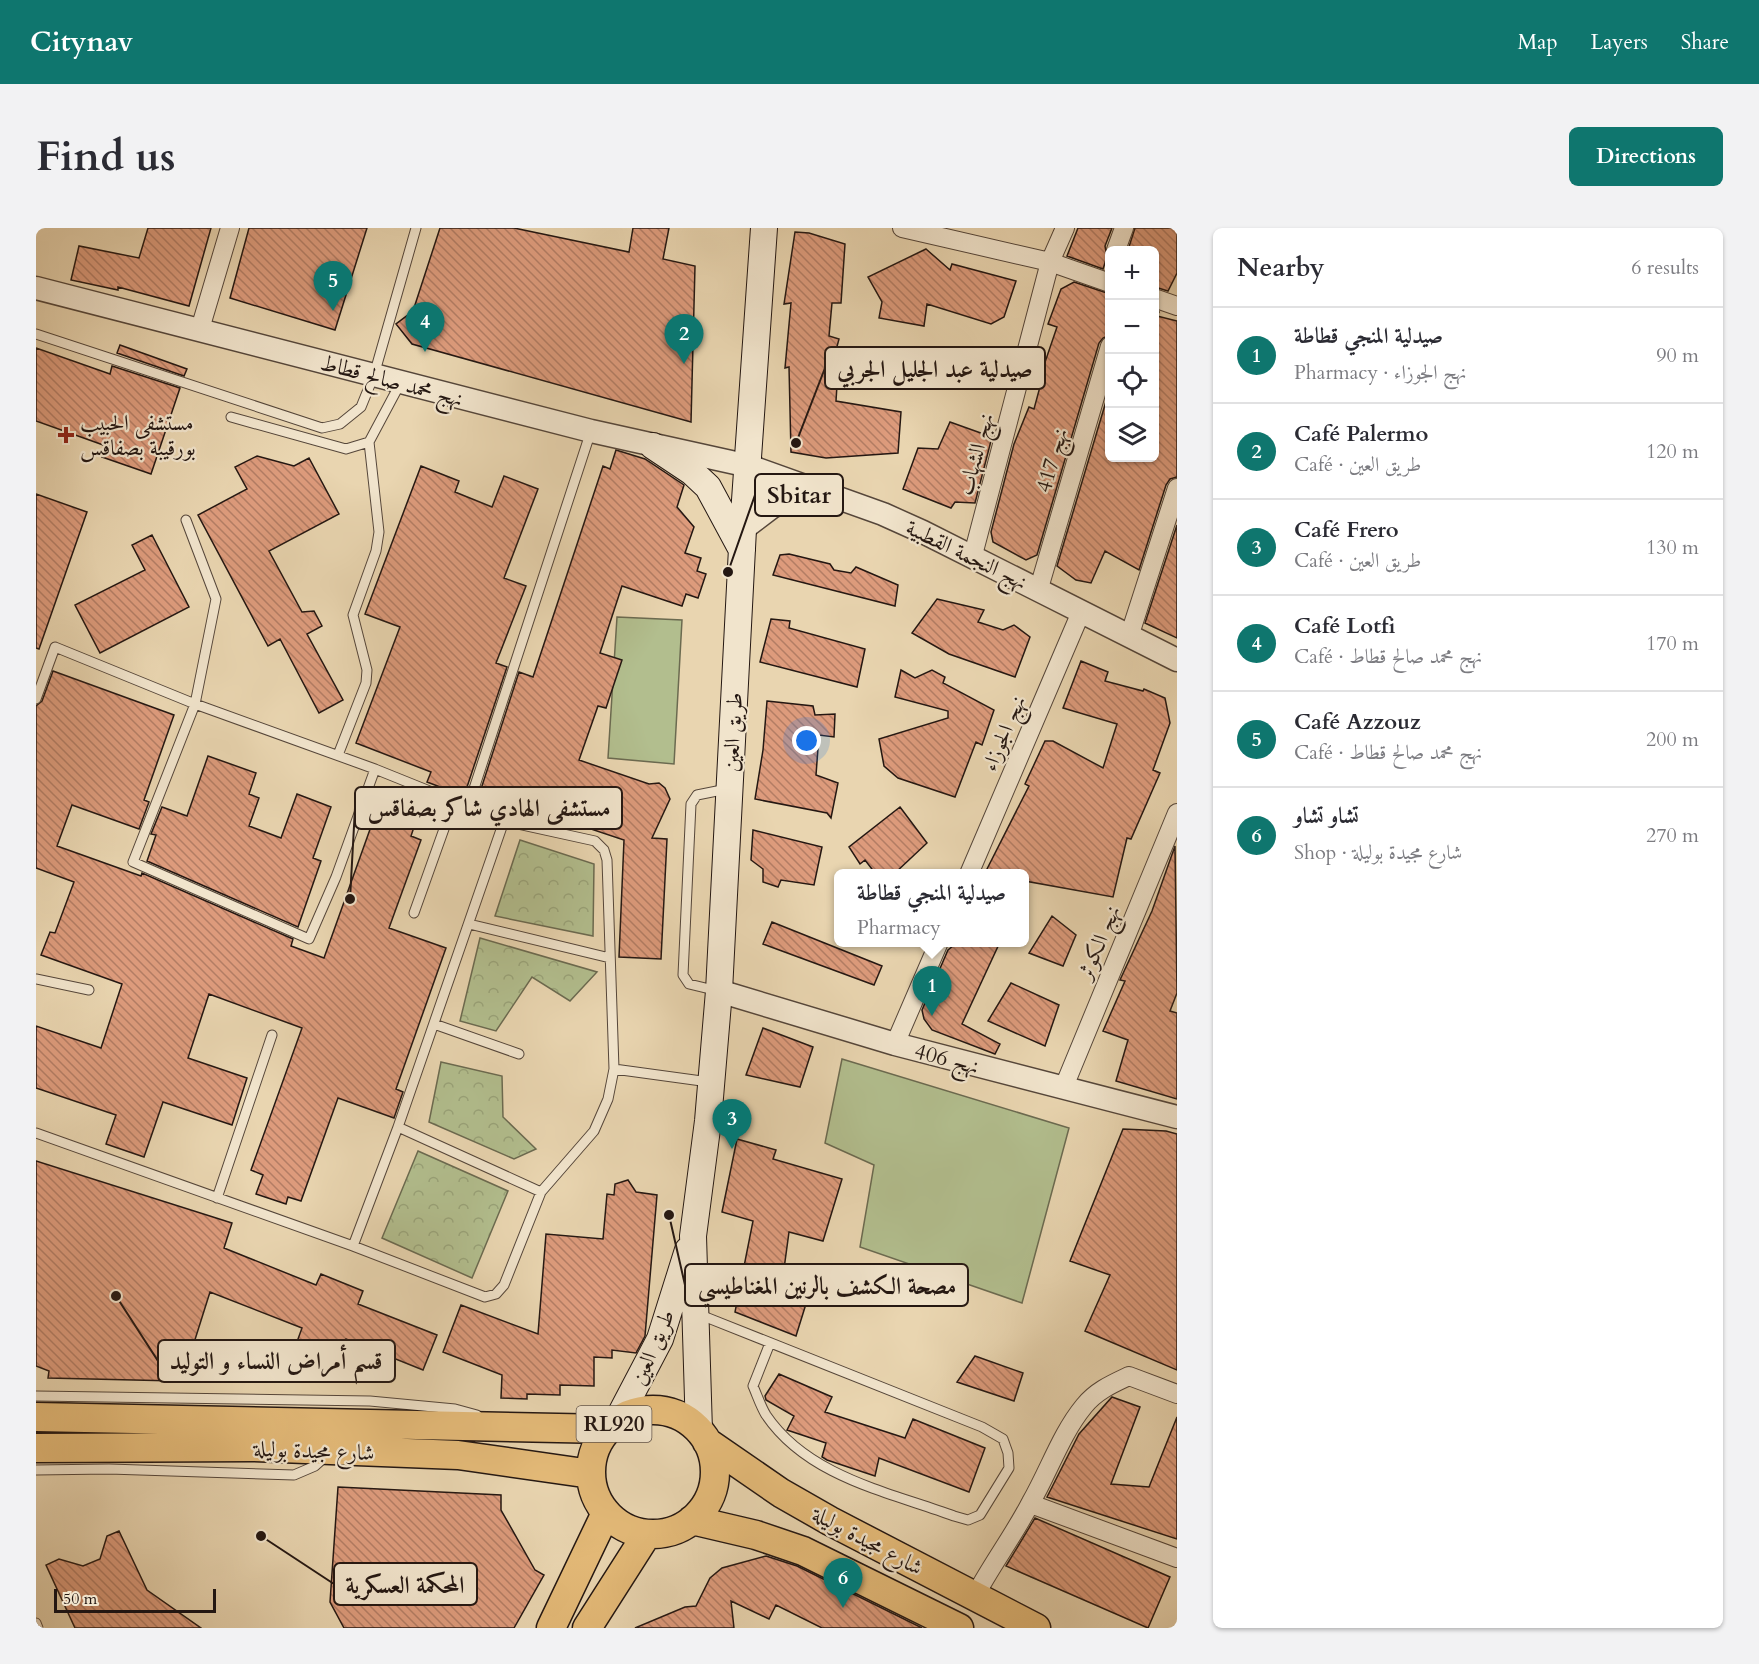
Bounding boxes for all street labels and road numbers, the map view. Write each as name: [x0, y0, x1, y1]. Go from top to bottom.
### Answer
street label: نهج محمد صالح قطاط: [316, 347, 466, 418]
street label: نهج الشهاب: [951, 410, 1005, 500]
street label: نهج 417: [1029, 425, 1079, 497]
street label: نهج النجمة القطبية: [899, 513, 1032, 601]
street label: نهج الجوزاء: [975, 691, 1037, 778]
street label: طريق العين: [716, 692, 750, 773]
street label: نهج الكوثر: [1069, 901, 1132, 988]
street label: نهج 406: [910, 1036, 982, 1086]
street label: طريق العين: [624, 1305, 682, 1390]
road number: RL920: [576, 1406, 652, 1442]
street label: شارع مجيدة بوليلة: [252, 1434, 375, 1471]
street label: شارع مجيدة بوليلة: [805, 1499, 928, 1585]

